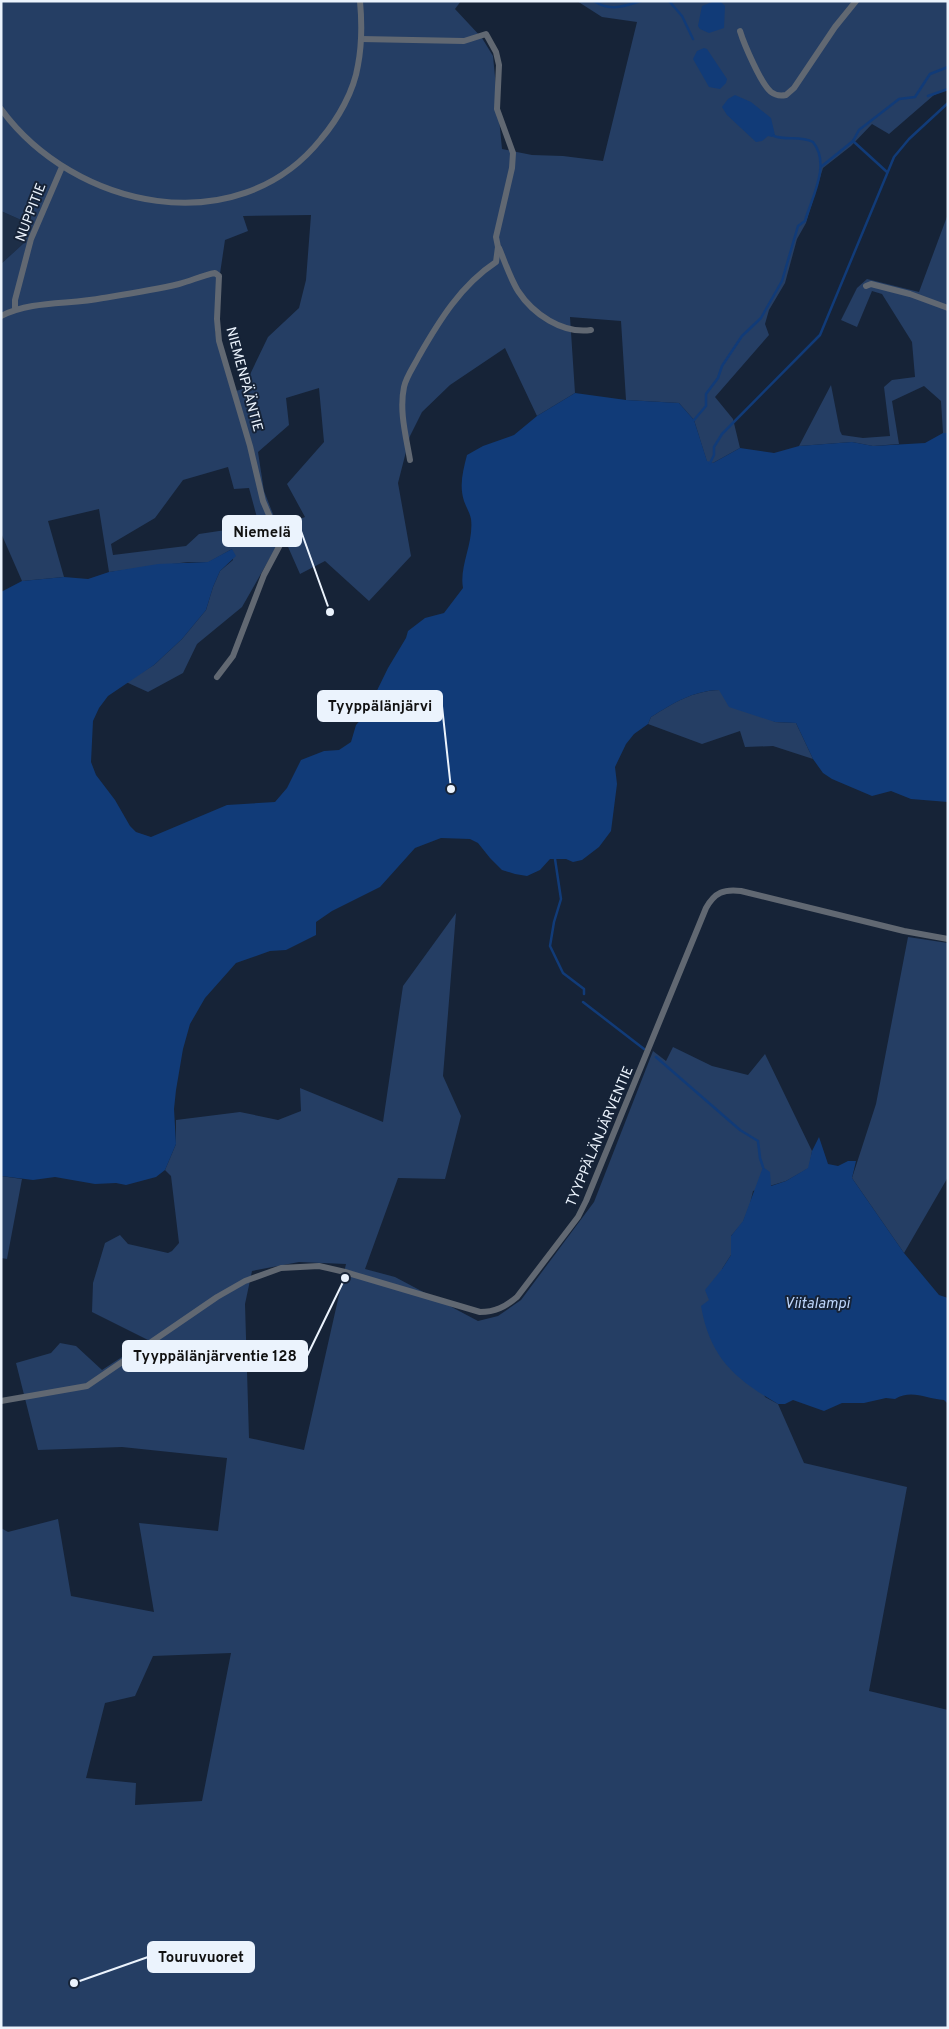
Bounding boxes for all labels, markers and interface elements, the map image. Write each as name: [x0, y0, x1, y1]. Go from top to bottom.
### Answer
street label: NUPPITIE: [12, 181, 50, 244]
street label: NIEMENPÄÄNTIE: [221, 325, 267, 434]
callout: Niemelä: [223, 516, 301, 546]
text: Niemelä: [233, 524, 291, 543]
callout: Tyyppälänjärvi: [318, 691, 442, 721]
text: Tyyppälänjärvi: [328, 698, 432, 717]
street label: TYYPPÄLÄNJÄRVENTIE: [562, 1063, 638, 1209]
water label: Viitalampi: [784, 1295, 851, 1314]
callout: Tyyppälänjärventie 128: [123, 1341, 307, 1371]
text: Tyyppälänjärventie 128: [133, 1348, 297, 1367]
callout: Touruvuoret: [148, 1942, 254, 1972]
text: Touruvuoret: [158, 1949, 244, 1968]

